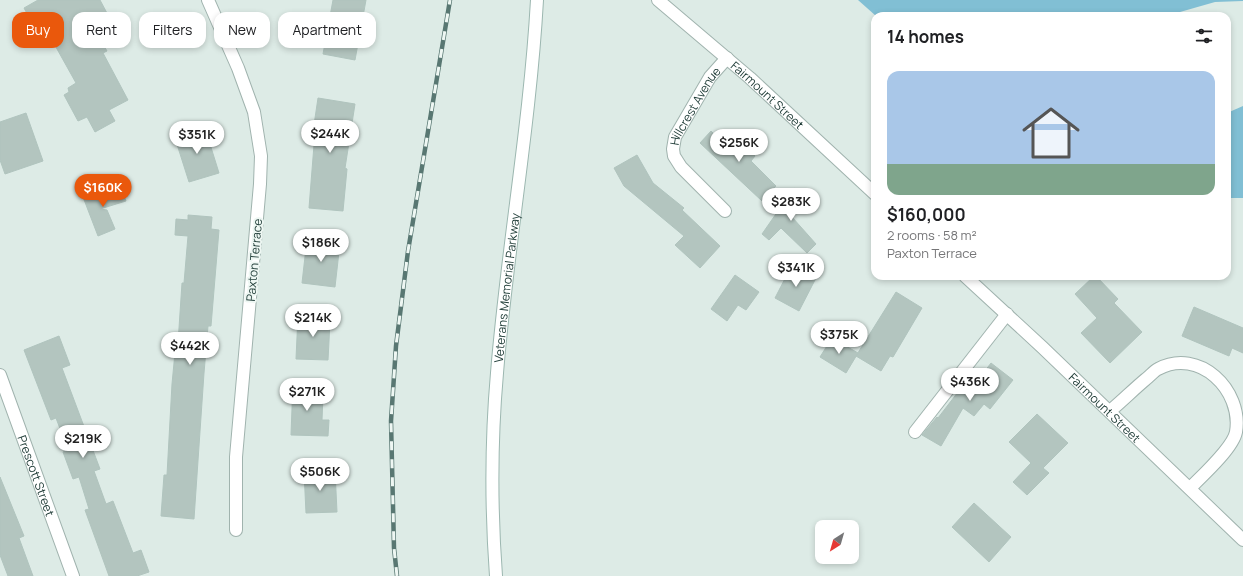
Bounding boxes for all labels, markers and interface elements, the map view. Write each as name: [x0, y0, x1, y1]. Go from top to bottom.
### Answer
chip: Buy: [12, 12, 64, 48]
chip: Rent: [72, 12, 131, 48]
chip: Filters: [139, 12, 206, 48]
chip: New: [214, 12, 270, 48]
chip: Apartment: [278, 12, 376, 48]
text: 14 homes: [887, 25, 964, 48]
icon: filters: [1193, 25, 1215, 47]
street label: Fairmount Street: [727, 57, 808, 133]
street label: Hillcrest Avenue: [665, 63, 724, 146]
icon: home: [1015, 97, 1087, 169]
pin: $244K: [302, 120, 358, 154]
pin: $351K: [169, 121, 225, 155]
text: $244K: [310, 124, 350, 142]
text: $351K: [178, 125, 216, 143]
pin: $256K: [711, 129, 767, 163]
text: $256K: [719, 133, 759, 151]
pin: $160K: [75, 174, 131, 208]
text: $160K: [84, 178, 122, 196]
pin: $283K: [763, 188, 819, 222]
text: $283K: [771, 192, 811, 210]
text: $160,000: [887, 203, 966, 226]
street label: Veterans Memorial Parkway: [489, 211, 523, 363]
street label: Paxton Terrace: [242, 218, 266, 302]
text: 2 rooms · 58 m²: [887, 226, 977, 244]
pin: $186K: [293, 229, 349, 263]
text: $186K: [302, 233, 340, 251]
text: Paxton Terrace: [887, 244, 977, 262]
pin: $341K: [768, 254, 824, 288]
text: $341K: [777, 258, 815, 276]
pin: $214K: [285, 304, 341, 338]
text: $214K: [294, 308, 332, 326]
pin: $375K: [811, 321, 867, 355]
text: $375K: [820, 325, 858, 343]
pin: $442K: [162, 332, 218, 366]
text: $442K: [170, 336, 210, 354]
pin: $436K: [942, 368, 998, 402]
street label: Fairmount Street: [1065, 369, 1145, 446]
text: $436K: [950, 372, 990, 390]
pin: $271K: [279, 378, 335, 412]
text: $271K: [289, 382, 325, 400]
pin: $219K: [55, 425, 111, 459]
text: $219K: [64, 429, 102, 447]
street label: Prescott Street: [14, 433, 59, 519]
pin: $506K: [292, 458, 348, 492]
text: $506K: [300, 462, 340, 480]
north arrow: [815, 520, 859, 564]
map controls: [815, 520, 859, 564]

